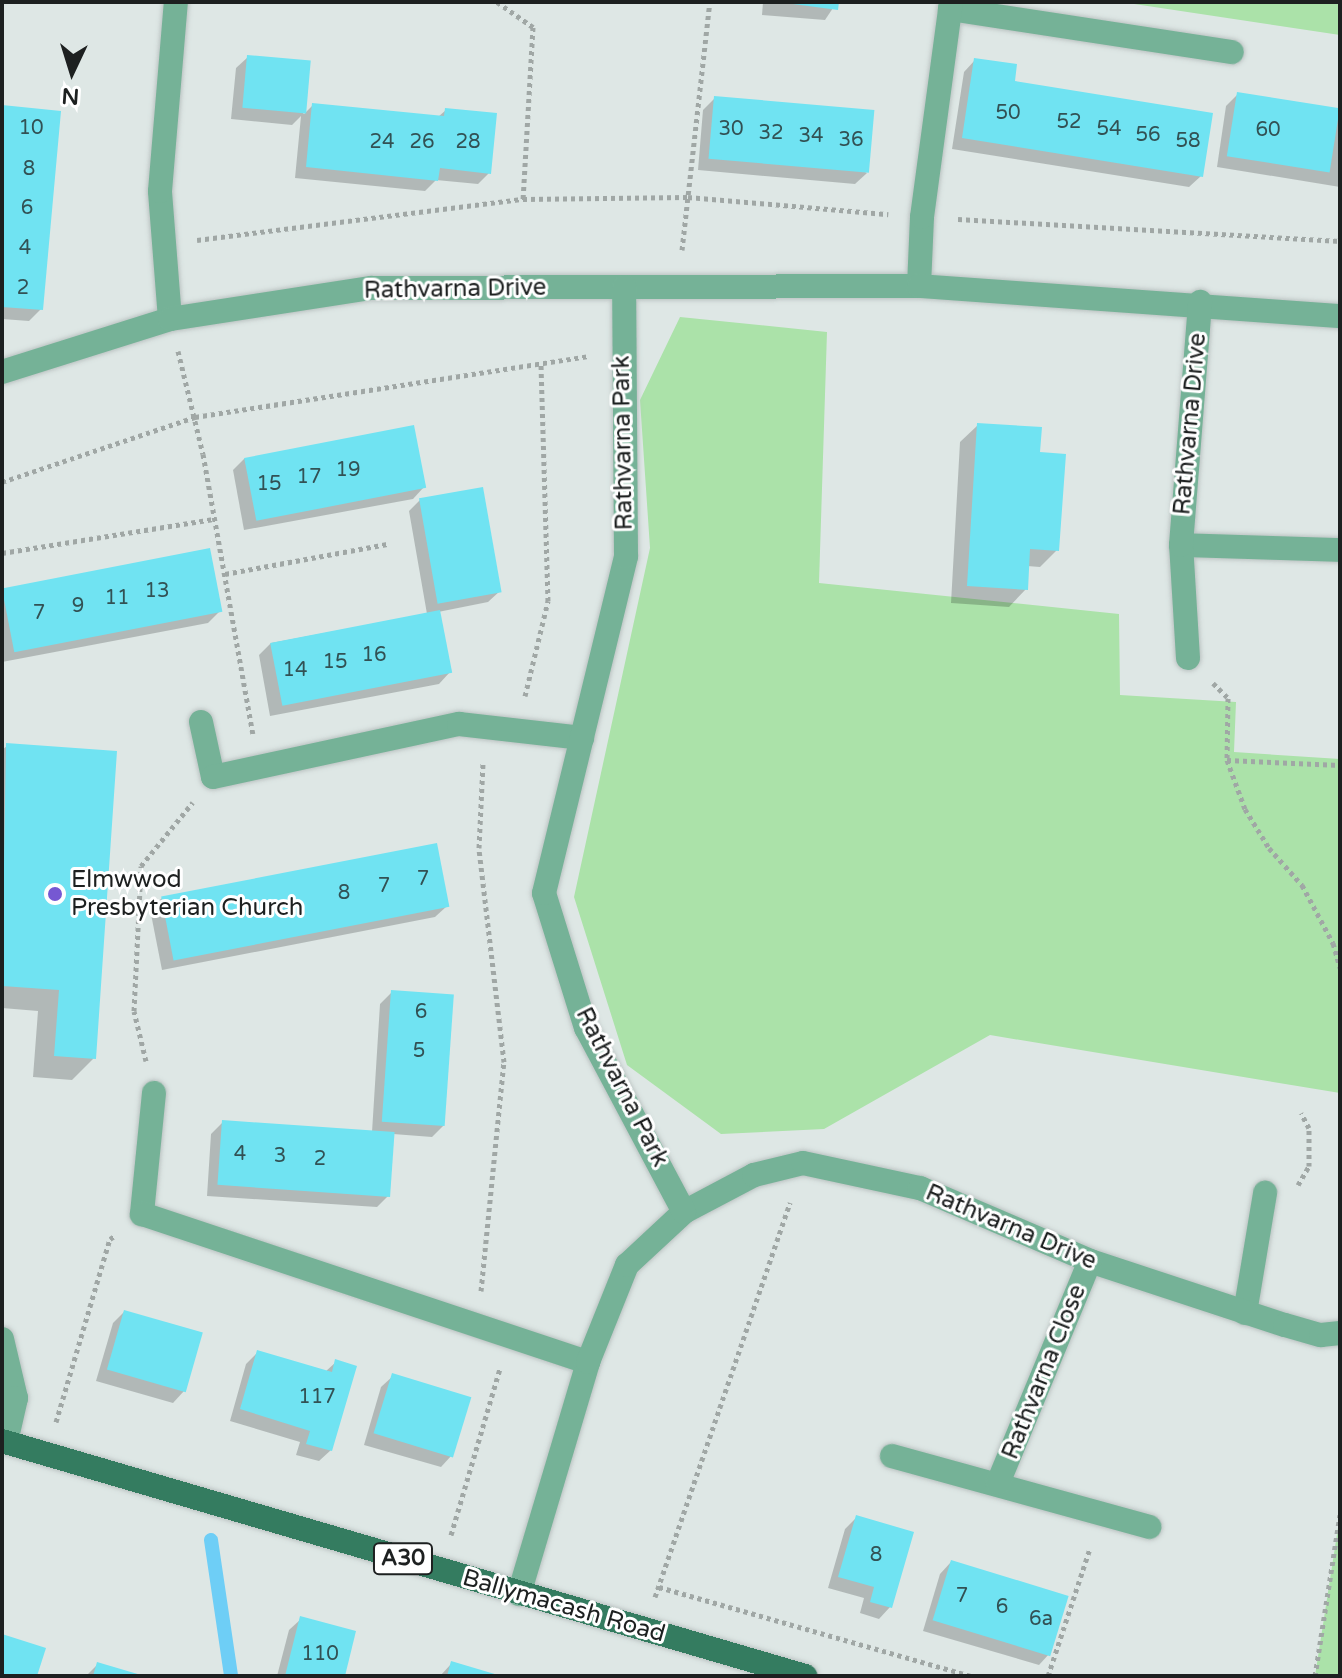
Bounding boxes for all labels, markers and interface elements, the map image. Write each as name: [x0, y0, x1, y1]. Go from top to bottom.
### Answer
north arrow: [32, 32, 112, 112]
text: N: [61, 82, 80, 110]
house number: 50: [995, 101, 1021, 125]
house number: 52: [1056, 110, 1082, 134]
house number: 10: [18, 116, 44, 140]
house number: 30: [718, 117, 744, 141]
house number: 54: [1096, 117, 1122, 141]
house number: 60: [1255, 118, 1281, 142]
house number: 32: [758, 121, 784, 145]
house number: 56: [1135, 123, 1161, 147]
house number: 34: [798, 124, 824, 148]
house number: 36: [838, 128, 864, 152]
house number: 58: [1175, 129, 1201, 153]
house number: 24: [369, 130, 395, 154]
house number: 26: [409, 130, 435, 154]
house number: 28: [455, 130, 481, 154]
house number: 8: [23, 157, 35, 181]
house number: 6: [21, 196, 33, 220]
house number: 4: [19, 236, 31, 260]
street label: Rathvarna Drive: [363, 273, 547, 305]
house number: 2: [17, 276, 29, 300]
street label: Rathvarna Drive: [1168, 332, 1212, 516]
street label: Rathvarna Park: [607, 355, 639, 531]
house number: 19: [335, 458, 361, 482]
house number: 17: [296, 465, 322, 489]
house number: 15: [256, 472, 282, 496]
house number: 13: [144, 579, 170, 603]
house number: 11: [104, 586, 130, 610]
house number: 9: [72, 594, 84, 618]
house number: 7: [33, 601, 45, 625]
house number: 16: [361, 643, 387, 667]
house number: 15: [322, 650, 348, 674]
house number: 14: [282, 658, 308, 682]
place label: Elmwwod Presbyterian Church: [71, 866, 303, 922]
house number: 7: [417, 867, 429, 891]
house number: 7: [378, 874, 390, 898]
house number: 8: [338, 881, 350, 905]
marker: Elmwwod Presbyterian Church: [46, 885, 64, 903]
house number: 6: [415, 1000, 427, 1024]
street label: Rathvarna Park: [570, 1003, 674, 1171]
house number: 5: [413, 1039, 425, 1063]
house number: 4: [234, 1142, 246, 1166]
house number: 3: [274, 1144, 286, 1168]
house number: 2: [314, 1147, 326, 1171]
street label: Rathvarna Drive: [921, 1178, 1101, 1276]
street label: Rathvarna Close: [996, 1280, 1092, 1464]
house number: 117: [298, 1385, 336, 1409]
road number: A30: [371, 1541, 435, 1577]
house number: 8: [870, 1543, 882, 1567]
street label: Ballymacash Road: [459, 1563, 669, 1649]
house number: 7: [956, 1584, 968, 1608]
house number: 6: [996, 1595, 1008, 1619]
house number: 6a: [1029, 1607, 1053, 1631]
house number: 110: [301, 1642, 339, 1666]

